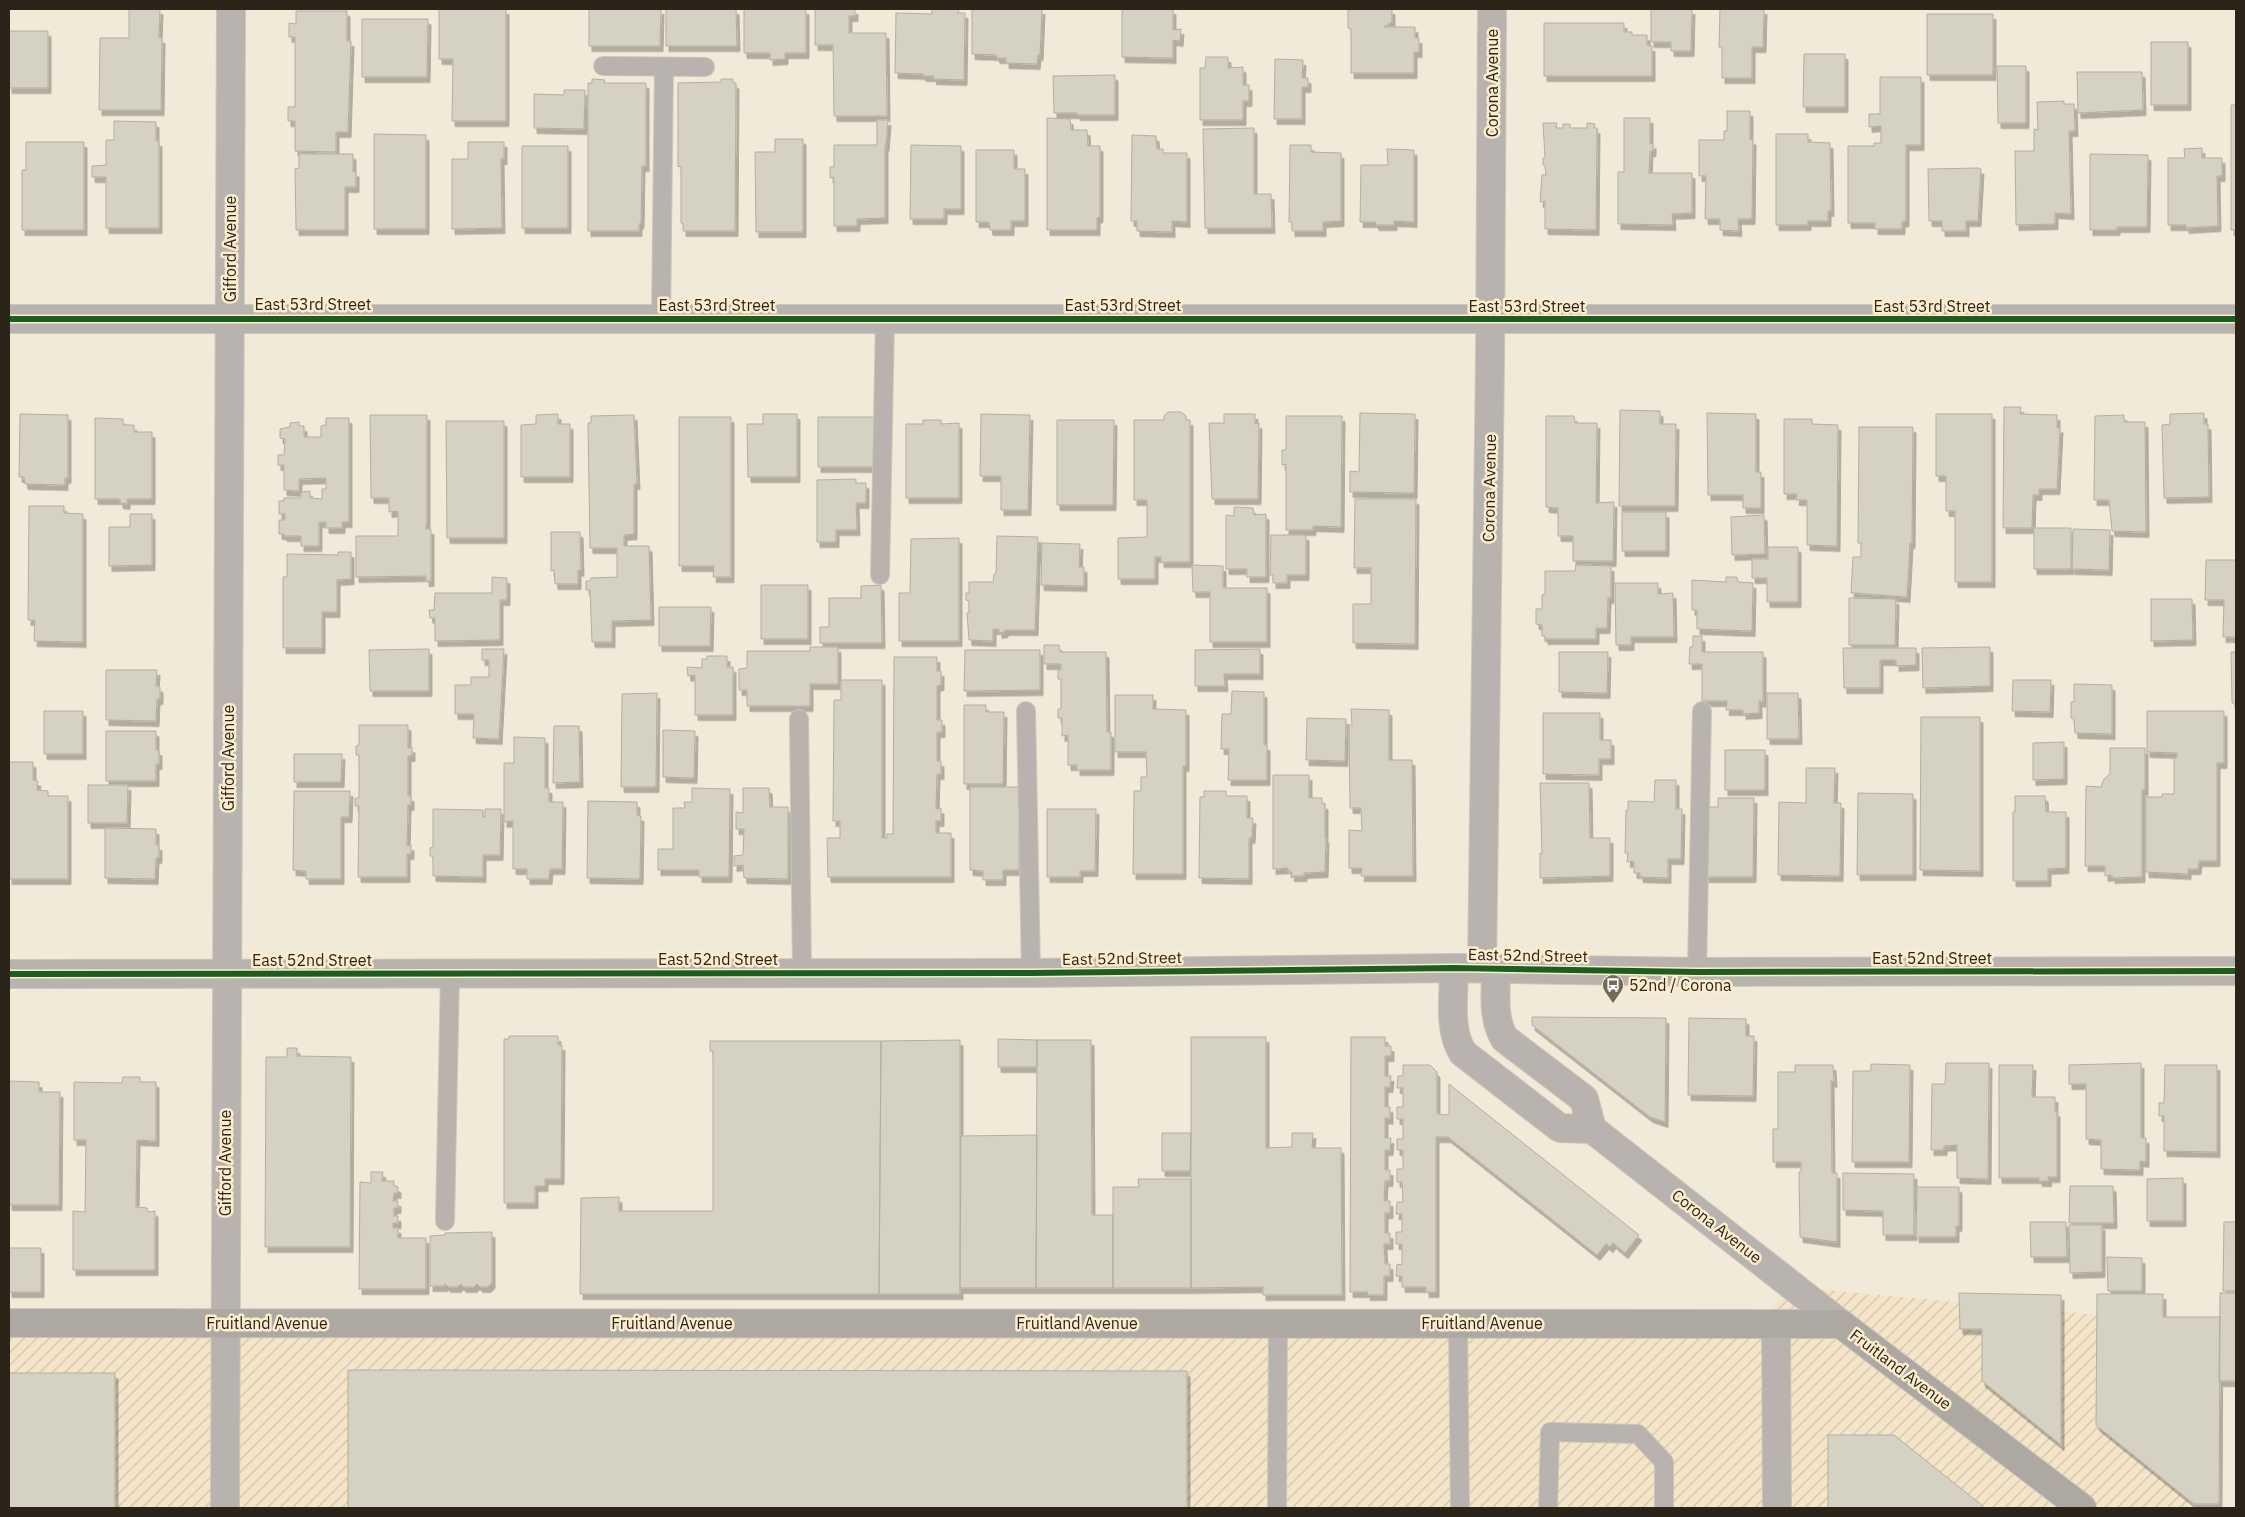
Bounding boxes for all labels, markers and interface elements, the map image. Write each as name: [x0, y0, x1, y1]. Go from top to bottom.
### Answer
street label: Corona Avenue: [1482, 29, 1502, 137]
street label: Gifford Avenue: [220, 195, 240, 302]
street label: East 53rd Street: [255, 294, 371, 314]
street label: East 53rd Street: [659, 295, 775, 315]
street label: East 53rd Street: [1065, 295, 1181, 315]
street label: East 53rd Street: [1469, 296, 1585, 316]
street label: East 53rd Street: [1874, 296, 1990, 316]
street label: Corona Avenue: [1478, 433, 1500, 542]
street label: Gifford Avenue: [218, 704, 238, 811]
street label: East 52nd Street: [1468, 944, 1588, 966]
street label: East 52nd Street: [1062, 947, 1182, 969]
street label: East 52nd Street: [1872, 948, 1992, 968]
street label: East 52nd Street: [658, 949, 778, 969]
street label: East 52nd Street: [252, 950, 372, 970]
bus stop icon: 52nd / Corona: [1601, 973, 1625, 1004]
place label: 52nd / Corona: [1629, 975, 1732, 995]
street label: Gifford Avenue: [215, 1109, 235, 1216]
street label: Corona Avenue: [1668, 1185, 1766, 1267]
street label: Fruitland Avenue: [206, 1313, 328, 1333]
street label: Fruitland Avenue: [611, 1313, 733, 1333]
street label: Fruitland Avenue: [1016, 1313, 1138, 1333]
street label: Fruitland Avenue: [1421, 1313, 1543, 1333]
street label: Fruitland Avenue: [1846, 1324, 1956, 1414]

